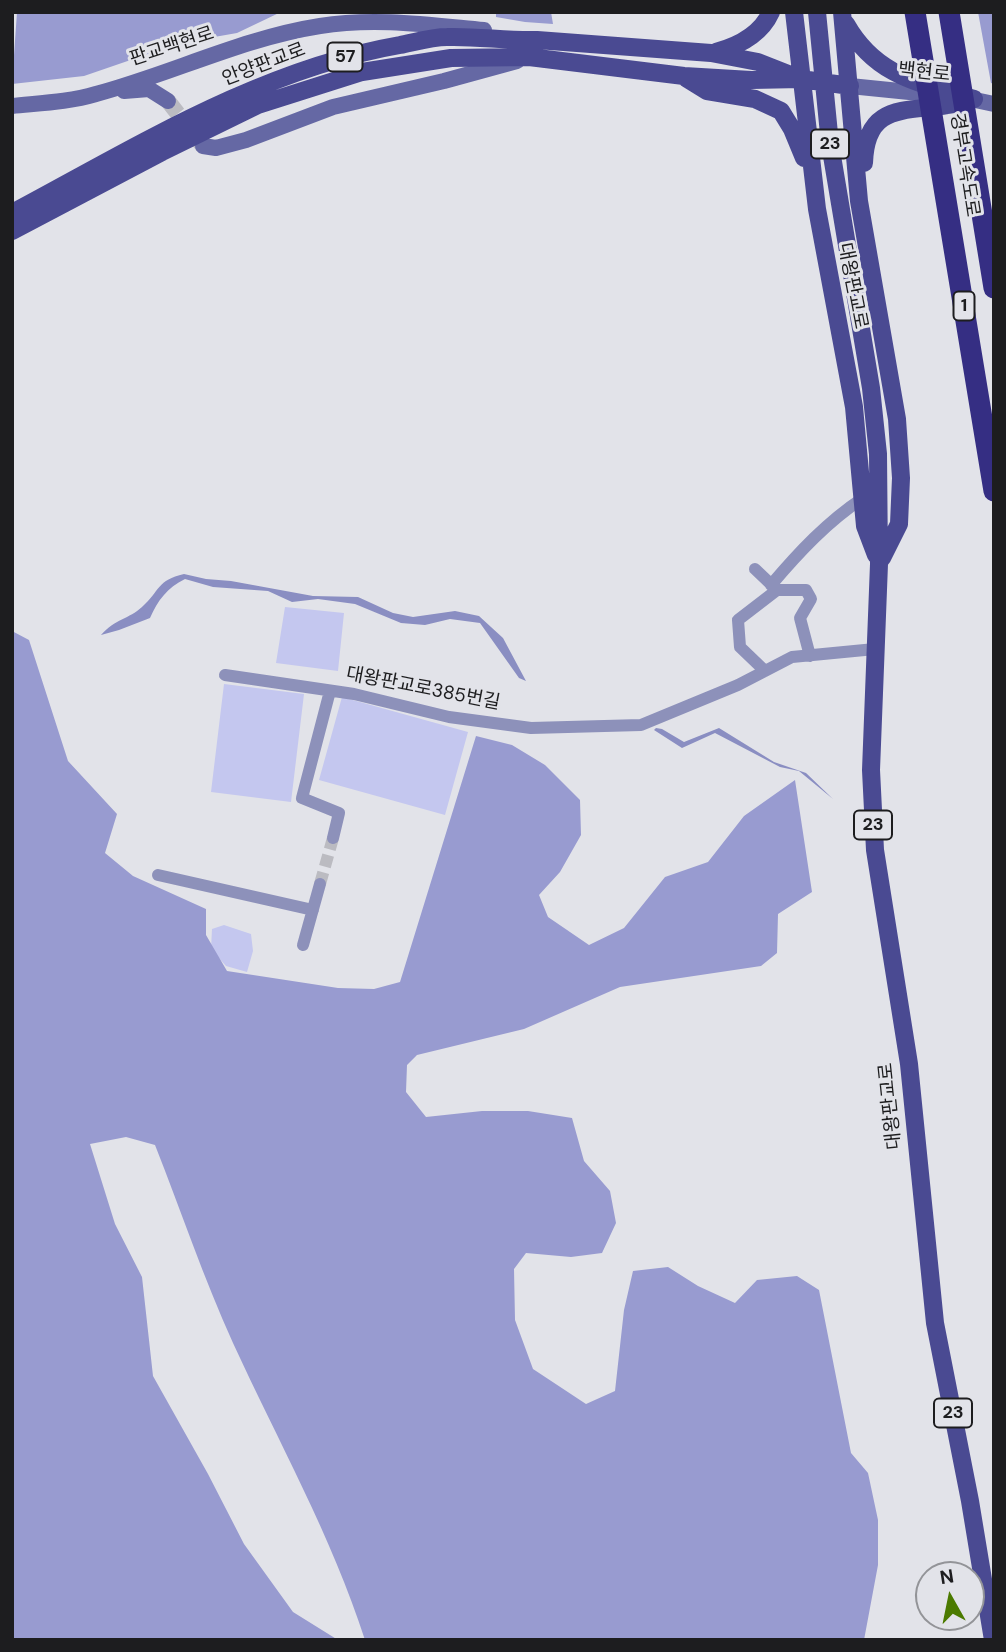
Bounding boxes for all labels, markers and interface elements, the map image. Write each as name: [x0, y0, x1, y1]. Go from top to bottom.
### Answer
street label: 판교백현로: [127, 23, 217, 71]
street label: 안양판교로: [219, 39, 309, 91]
road number: 57: [328, 42, 362, 72]
street label: 백현로: [897, 59, 951, 87]
street label: 경부고속도로: [945, 111, 983, 219]
road number: 23: [811, 130, 849, 159]
street label: 대왕판교로: [832, 241, 872, 331]
road number: 1: [954, 292, 974, 320]
street label: 대왕판교로385번길: [344, 663, 502, 715]
road number: 23: [854, 810, 892, 840]
street label: 대왕판교로: [875, 1061, 907, 1151]
road number: 23: [934, 1398, 972, 1428]
north arrow: [915, 1561, 985, 1631]
text: N: [938, 1563, 956, 1590]

